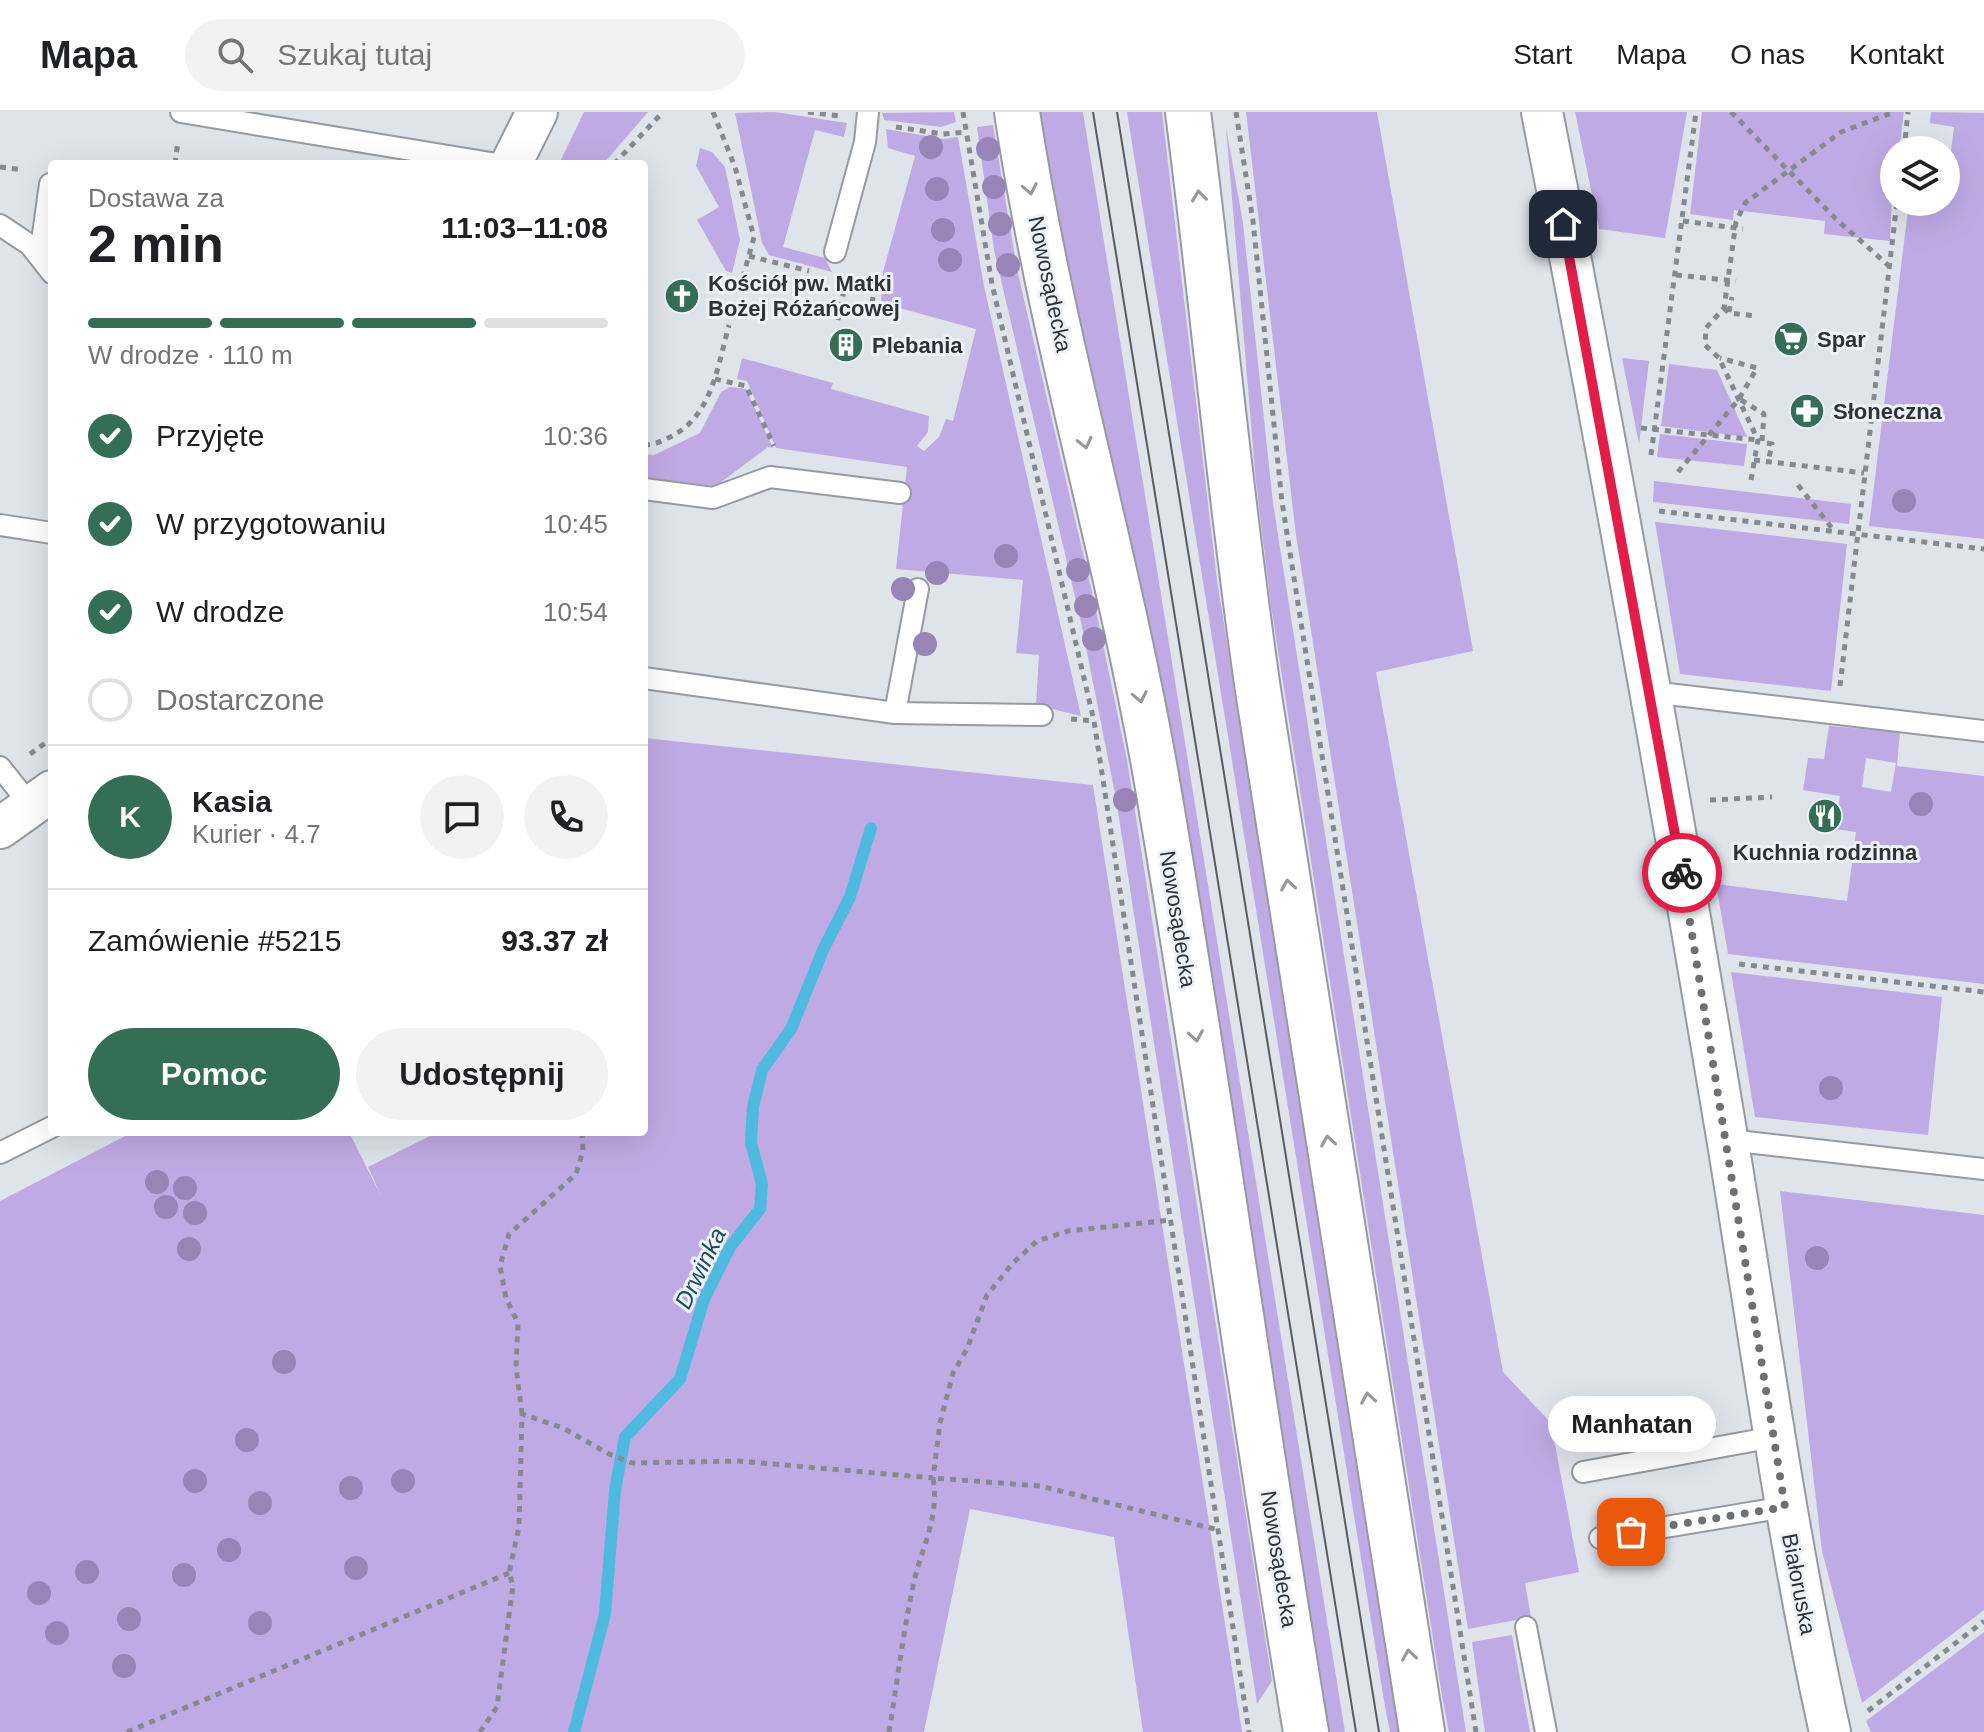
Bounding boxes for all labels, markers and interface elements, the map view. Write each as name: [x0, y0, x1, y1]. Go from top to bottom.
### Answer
search box: [185, 19, 745, 91]
icon: search: [213, 33, 257, 77]
text: Mapa: [40, 34, 137, 76]
text: Szukaj tutaj: [277, 38, 432, 71]
text: Start: [1513, 39, 1572, 70]
text: Mapa: [1616, 39, 1686, 70]
text: O nas: [1730, 39, 1805, 70]
text: Kontakt: [1849, 39, 1944, 70]
map controls: [1880, 136, 1960, 216]
button: layers: [1880, 136, 1960, 216]
one-way arrow: [1021, 182, 1038, 196]
text: Dostawa za: [88, 183, 224, 213]
one-way arrow: [1191, 189, 1208, 202]
pin: [1529, 190, 1597, 258]
icon: home: [1541, 202, 1585, 246]
text: 11:03–11:08: [441, 211, 608, 244]
street label: Nowosądecka: [1023, 214, 1077, 355]
text: 2 min: [88, 215, 224, 273]
place label: Kościół pw. Matki Bożej Różańcowej: [708, 271, 900, 321]
church icon: Kościół pw. Matki Bożej Różańcowej: [663, 277, 701, 315]
supermarket icon: Spar: [1772, 320, 1810, 358]
building icon: Plebania: [827, 326, 865, 364]
place label: Spar: [1817, 327, 1866, 352]
place label: Plebania: [872, 333, 963, 358]
text: W drodze · 110 m: [88, 340, 293, 370]
pharmacy icon: Słoneczna: [1788, 392, 1826, 430]
place label: Słoneczna: [1833, 399, 1943, 424]
icon: check: [88, 414, 132, 458]
text: Przyjęte: [156, 419, 264, 452]
text: 10:36: [543, 421, 608, 451]
one-way arrow: [1075, 436, 1092, 449]
icon: check: [88, 502, 132, 546]
text: W przygotowaniu: [156, 507, 386, 540]
text: 10:45: [543, 509, 608, 539]
icon: check: [88, 590, 132, 634]
text: W drodze: [156, 595, 284, 628]
text: 10:54: [543, 597, 608, 627]
text: Dostarczone: [156, 683, 324, 716]
one-way arrow: [1131, 690, 1148, 704]
button: chat: [420, 775, 504, 859]
button: phone: [524, 775, 608, 859]
text: Kasia: [192, 785, 272, 818]
restaurant icon: Kuchnia rodzinna: [1806, 797, 1844, 835]
text: K: [119, 800, 141, 833]
text: Kurier · 4.7: [192, 819, 321, 849]
courier: [1642, 833, 1722, 913]
place label: Kuchnia rodzinna: [1733, 840, 1918, 865]
street label: Nowosądecka: [1155, 849, 1201, 990]
icon: bike: [1660, 851, 1704, 895]
one-way arrow: [1280, 878, 1297, 891]
text: Zamówienie #5215: [88, 924, 342, 957]
text: 93.37 zł: [501, 924, 608, 957]
button: Pomoc: [88, 1028, 340, 1120]
button: Udostępnij: [356, 1028, 608, 1120]
one-way arrow: [1187, 1029, 1204, 1043]
one-way arrow: [1320, 1135, 1337, 1148]
water label: Drwinka: [669, 1223, 731, 1313]
one-way arrow: [1361, 1391, 1378, 1405]
callout: Manhatan: [1547, 1396, 1715, 1452]
text: Manhatan: [1571, 1409, 1693, 1439]
street label: Nowosądecka: [1256, 1489, 1302, 1630]
pin: [1597, 1498, 1665, 1566]
icon: bag: [1609, 1510, 1653, 1554]
street label: Białoruska: [1777, 1531, 1821, 1638]
one-way arrow: [1401, 1648, 1418, 1662]

